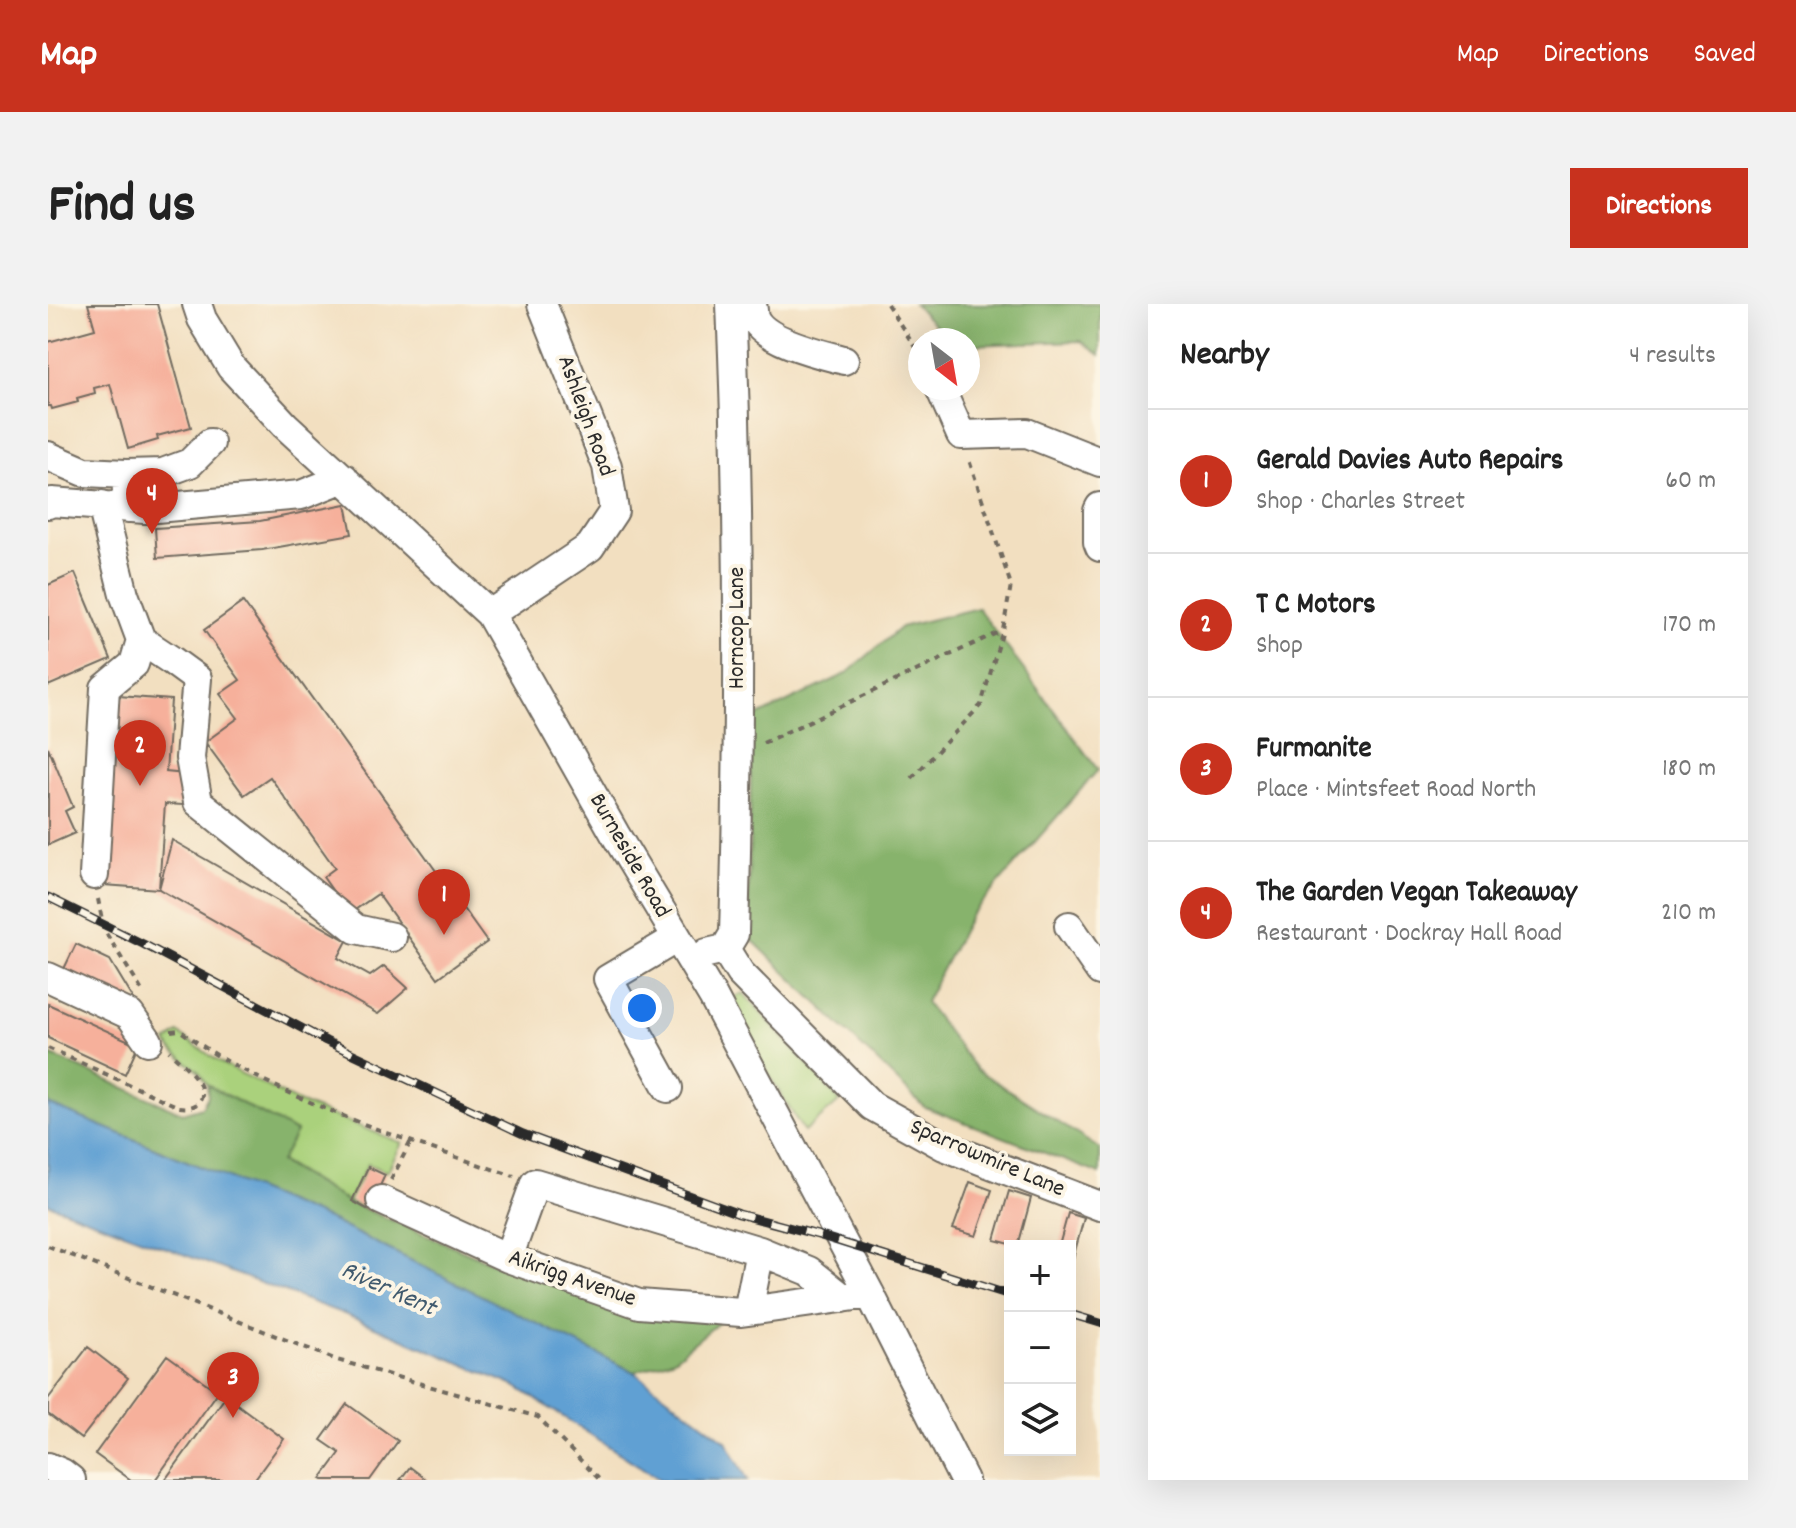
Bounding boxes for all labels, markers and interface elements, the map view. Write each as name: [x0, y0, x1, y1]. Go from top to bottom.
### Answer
text: Map: [40, 29, 98, 84]
text: Map: [1457, 36, 1499, 76]
text: Directions: [1543, 36, 1649, 76]
text: Saved: [1693, 36, 1756, 76]
text: Find us: [48, 168, 196, 248]
button: Directions: [1570, 168, 1748, 248]
north arrow: [908, 328, 980, 400]
text: Nearby: [1180, 332, 1269, 381]
text: 4 results: [1629, 338, 1716, 375]
street label: Ashleigh Road: [547, 351, 623, 481]
text: Gerald Davies Auto Repairs: [1256, 441, 1563, 484]
text: 1: [1203, 463, 1209, 500]
text: 60 m: [1665, 463, 1716, 500]
pin: 4: [126, 468, 178, 534]
text: Shop · Charles Street: [1256, 484, 1465, 521]
street label: Horncop Lane: [721, 567, 755, 689]
text: T C Motors: [1256, 585, 1376, 628]
text: 2: [1200, 607, 1212, 644]
text: 170 m: [1662, 607, 1716, 644]
text: Shop: [1256, 628, 1303, 665]
pin: 2: [114, 720, 166, 786]
text: Furmanite: [1256, 729, 1372, 772]
text: 3: [1200, 751, 1212, 788]
text: 180 m: [1662, 751, 1716, 788]
text: Place · Mintsfeet Road North: [1256, 772, 1536, 809]
street label: Burneside Road: [580, 787, 678, 925]
pin: 1: [418, 869, 470, 935]
text: The Garden Vegan Takeaway: [1256, 873, 1577, 916]
text: 4: [1201, 895, 1211, 932]
text: 210 m: [1661, 895, 1716, 932]
text: Restaurant · Dockray Hall Road: [1256, 916, 1562, 953]
your location: [622, 988, 662, 1028]
street label: Sparrowmire Lane: [904, 1111, 1070, 1207]
map controls: [1004, 1240, 1076, 1456]
button: +: [1004, 1240, 1076, 1312]
street label: Aikrigg Avenue: [504, 1241, 640, 1317]
water label: River Kent: [335, 1253, 444, 1328]
button: −: [1004, 1312, 1076, 1384]
pin: 3: [207, 1352, 259, 1418]
button: layers: [1004, 1384, 1076, 1456]

